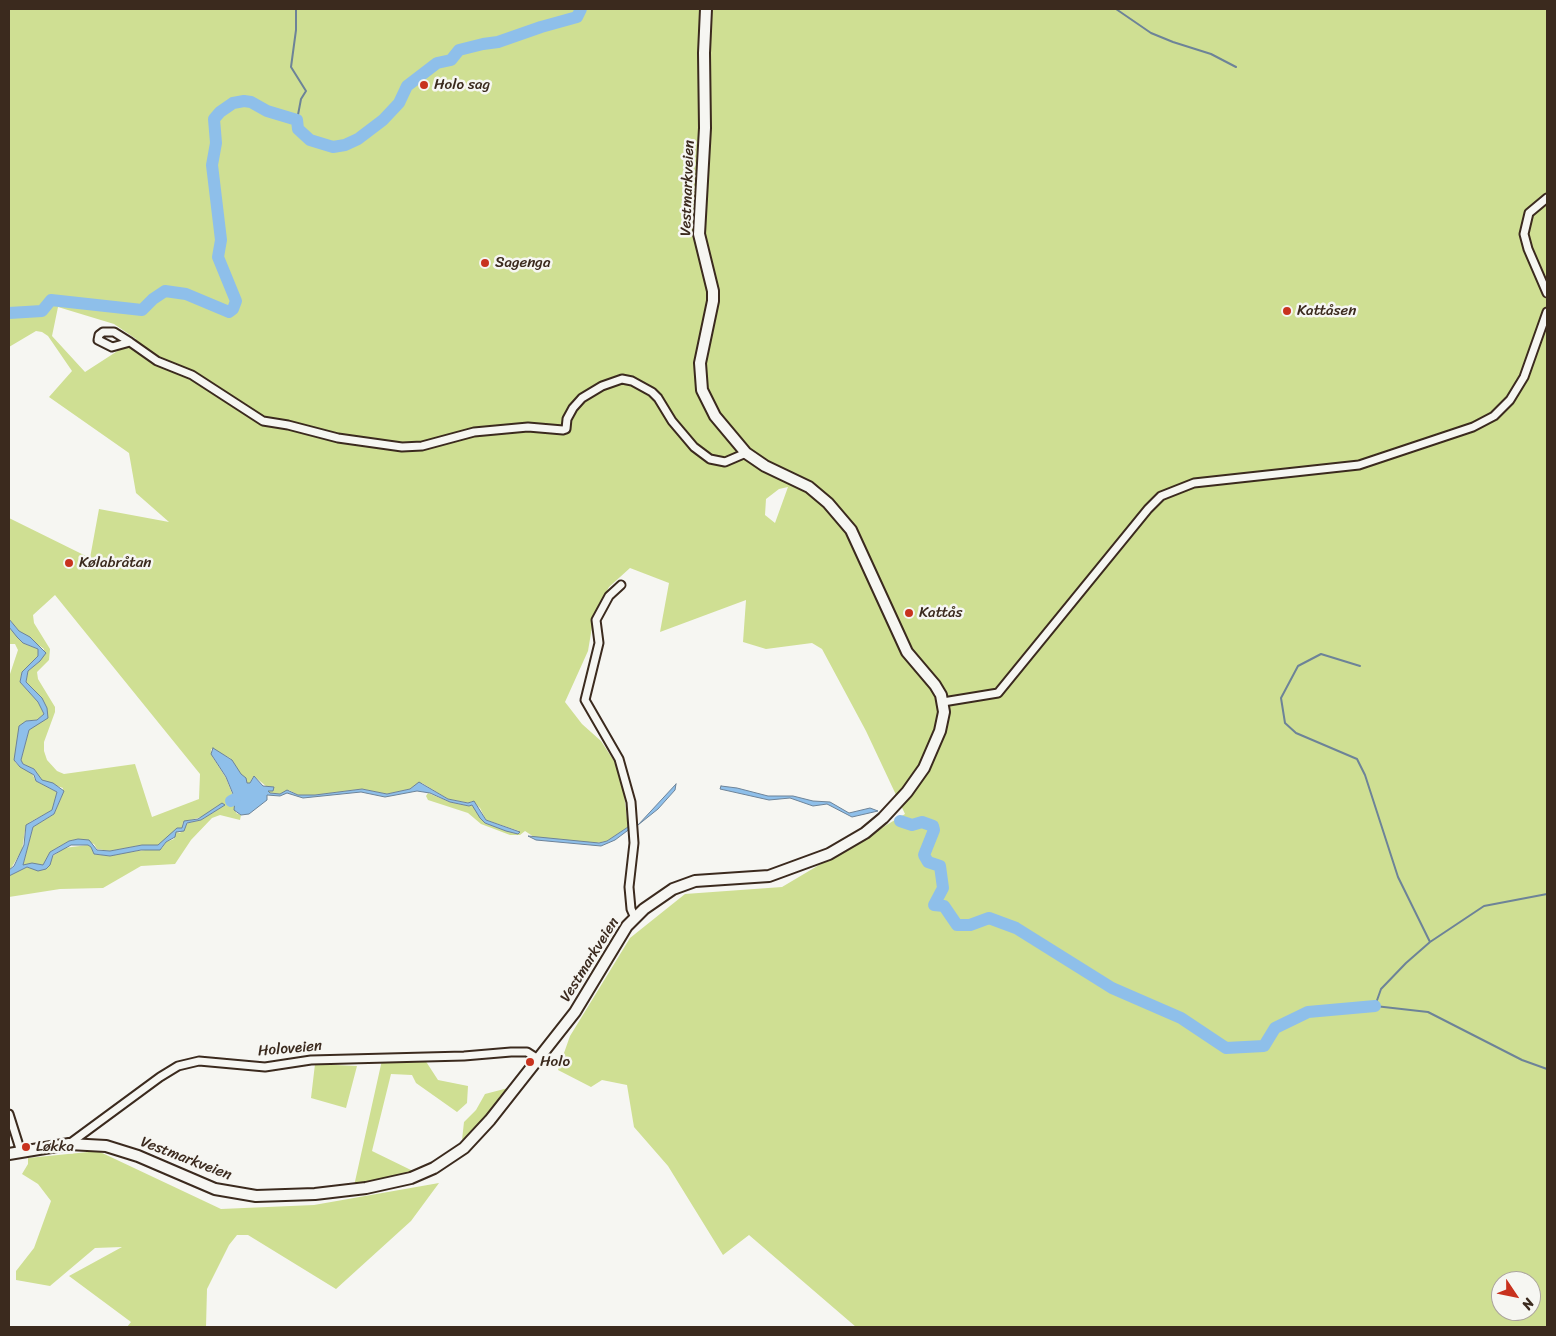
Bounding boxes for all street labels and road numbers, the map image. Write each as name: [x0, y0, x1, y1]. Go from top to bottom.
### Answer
street label: Vestmarkveien: [677, 140, 699, 236]
street label: Vestmarkveien: [557, 914, 623, 1006]
street label: Holoveien: [257, 1037, 323, 1061]
street label: Vestmarkveien: [138, 1133, 234, 1185]

